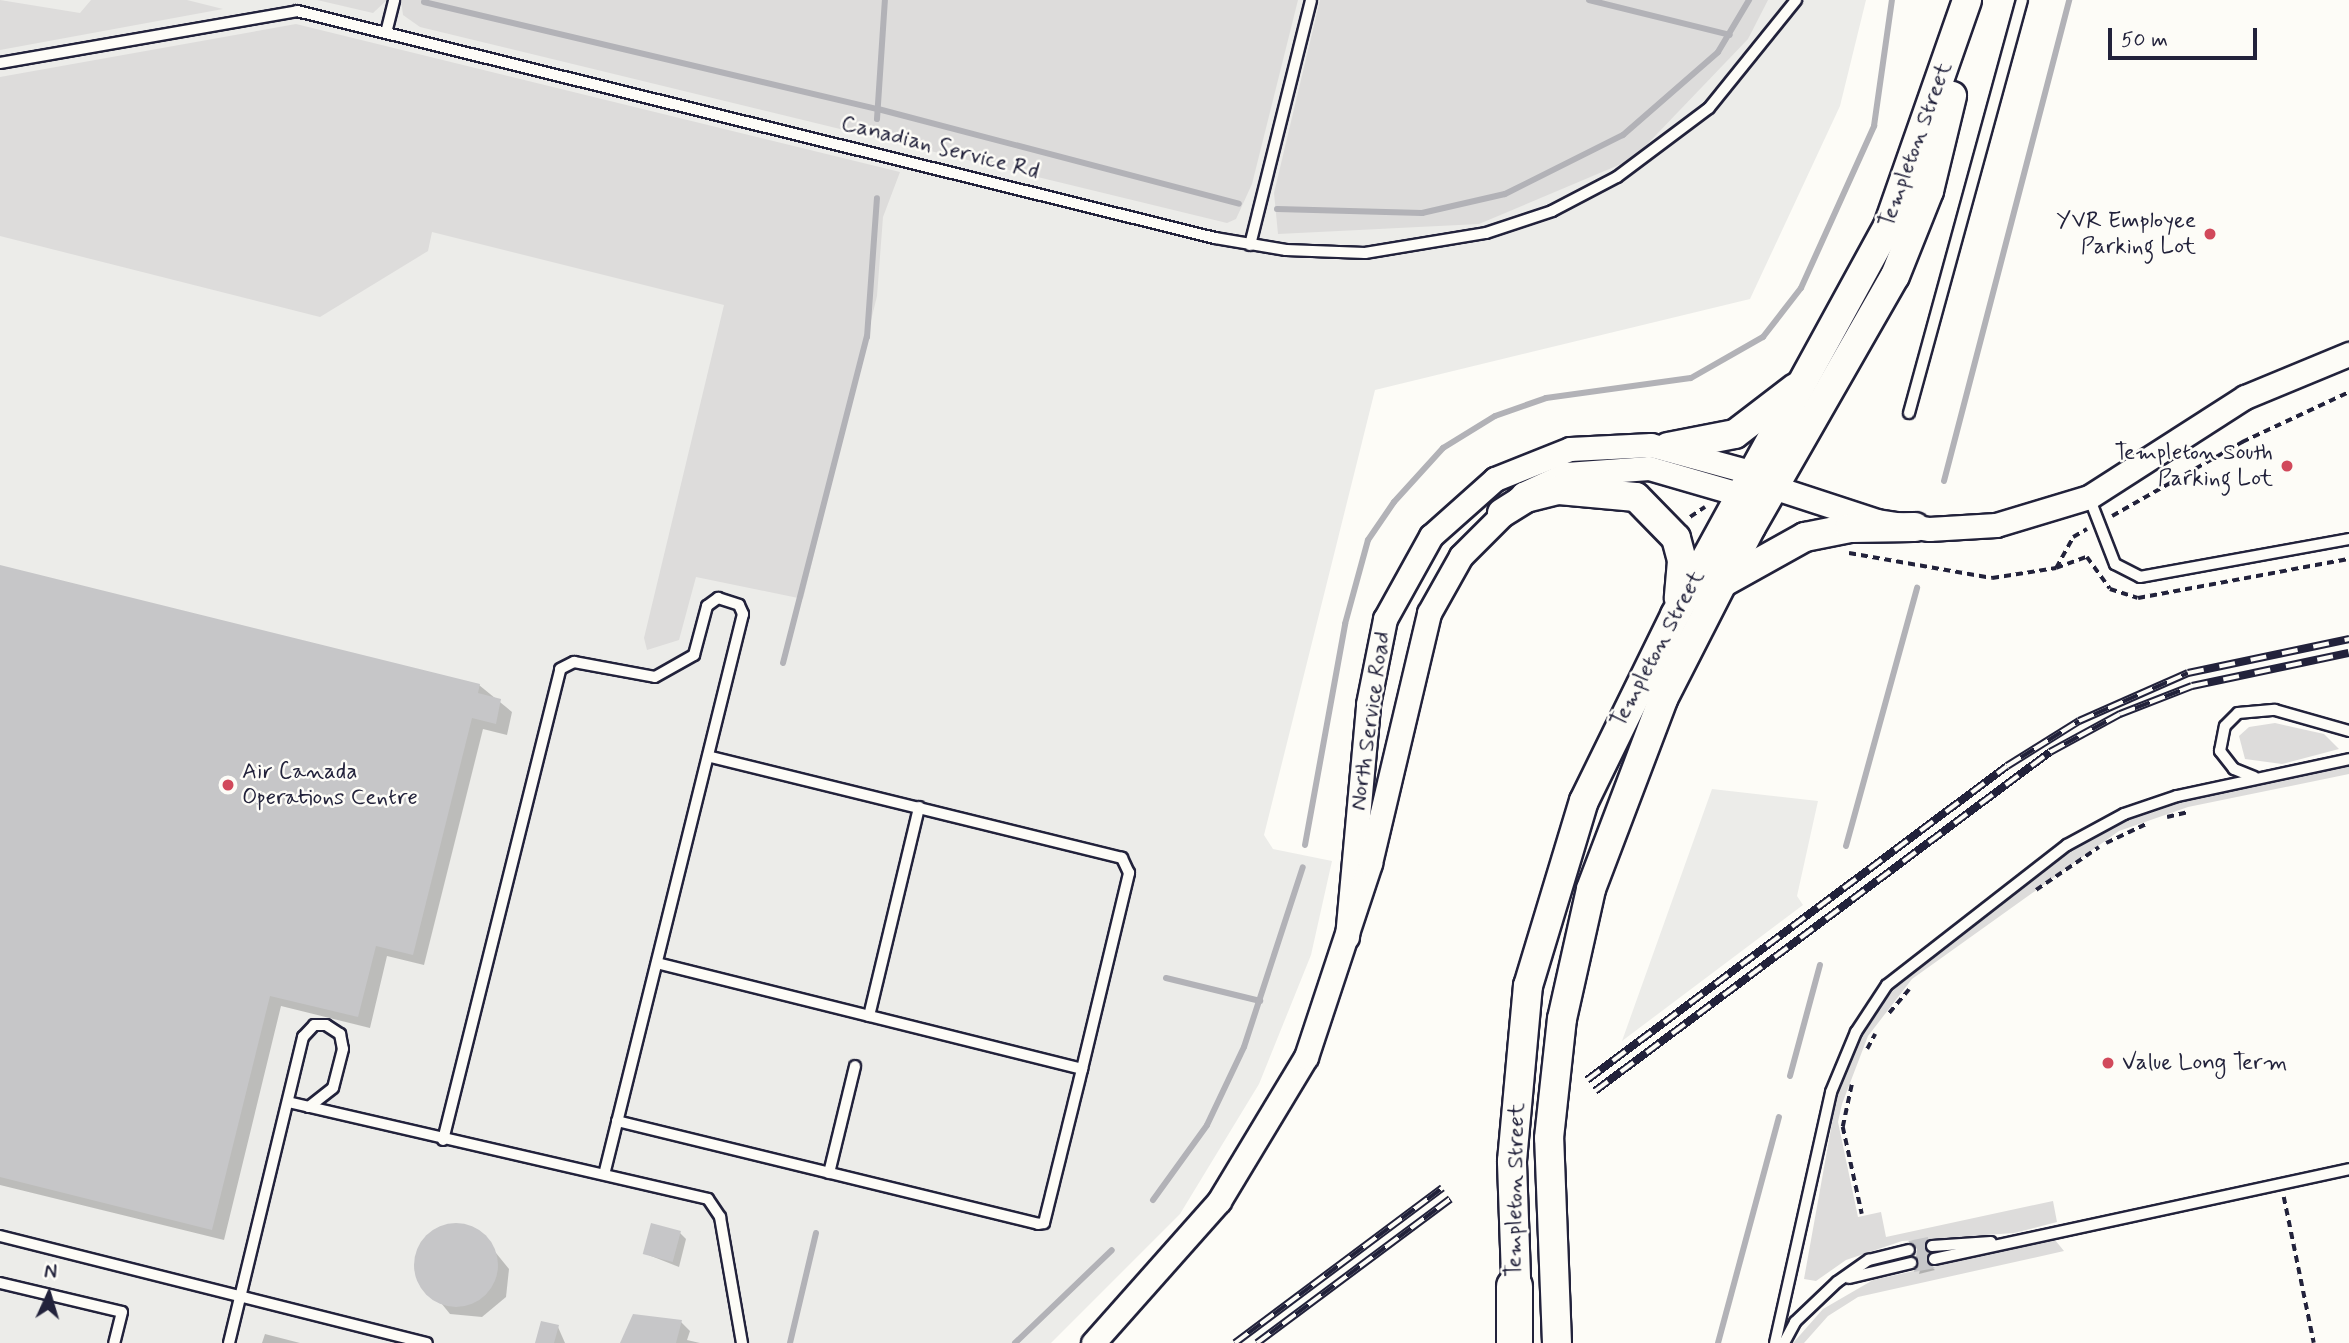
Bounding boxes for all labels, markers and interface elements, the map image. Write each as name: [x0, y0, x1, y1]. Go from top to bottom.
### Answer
scale bar: [2111, 14, 2260, 58]
text: 50 m: [2121, 26, 2168, 54]
street label: Templeton Street: [1873, 58, 1959, 232]
street label: Canadian Service Rd: [840, 110, 1040, 186]
place label: YVR Employee Parking Lot: [2056, 207, 2196, 261]
marker: YVR Employee Parking Lot: [2202, 226, 2218, 242]
place label: Templeton South Parking Lot: [2115, 439, 2273, 493]
marker: Templeton South Parking Lot: [2279, 458, 2295, 474]
street label: Templeton Street: [1605, 566, 1711, 732]
street label: North Service Road: [1345, 630, 1397, 812]
place label: Air Canada Operations Centre: [242, 758, 422, 812]
marker: Air Canada Operations Centre: [220, 777, 236, 793]
place label: Value Long Term: [2122, 1049, 2288, 1077]
marker: Value Long Term: [2100, 1055, 2116, 1071]
street label: Templeton Street: [1501, 1103, 1531, 1277]
north arrow: [14, 1259, 84, 1329]
text: N: [43, 1260, 58, 1285]

